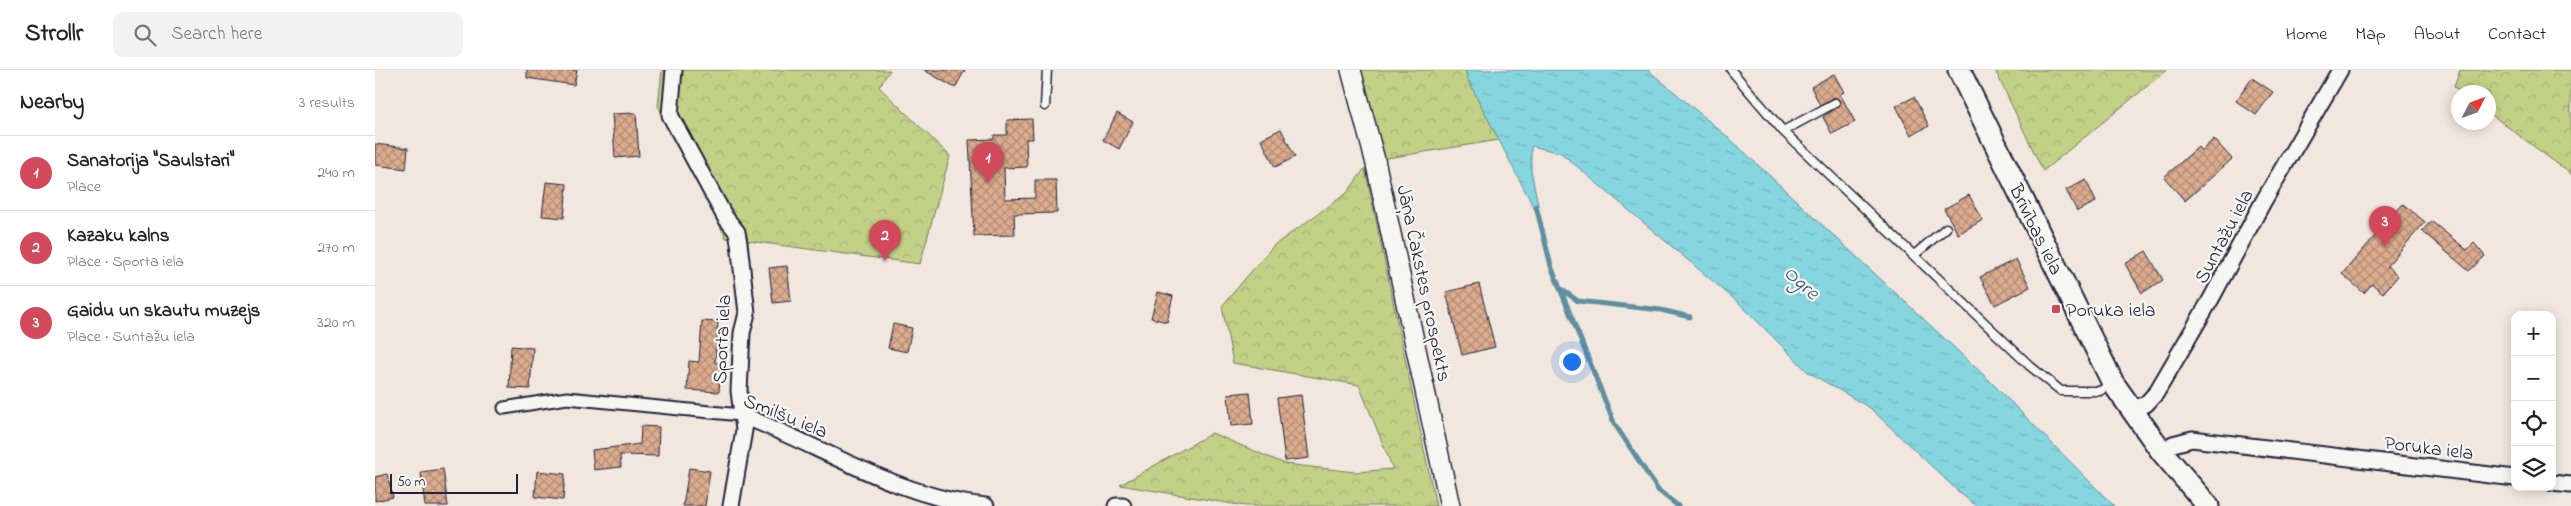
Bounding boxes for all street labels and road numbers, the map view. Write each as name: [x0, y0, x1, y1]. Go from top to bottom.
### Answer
street label: Brīvības iela: [2000, 179, 2069, 280]
street label: Jāņa Čakstes prospekts: [1388, 183, 1458, 384]
street label: Suntažu iela: [2188, 185, 2262, 289]
street label: Sporta iela: [707, 294, 740, 385]
street label: Smilšu iela: [739, 387, 832, 447]
street label: Poruka iela: [2382, 430, 2475, 469]

